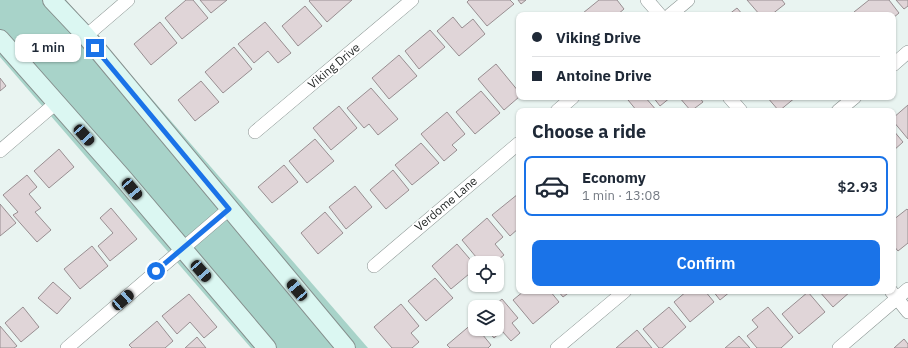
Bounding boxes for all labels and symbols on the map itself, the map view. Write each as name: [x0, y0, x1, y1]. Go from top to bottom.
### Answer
callout: 1 min: [15, 34, 81, 62]
route end: [86, 39, 104, 57]
street label: Viking Drive: [305, 39, 363, 92]
car: [72, 122, 96, 148]
street label: Verdome Lane: [411, 173, 480, 234]
car: [120, 176, 144, 202]
car: [189, 258, 213, 284]
route start: [147, 262, 165, 280]
car: [285, 277, 309, 303]
car: [110, 288, 136, 312]

